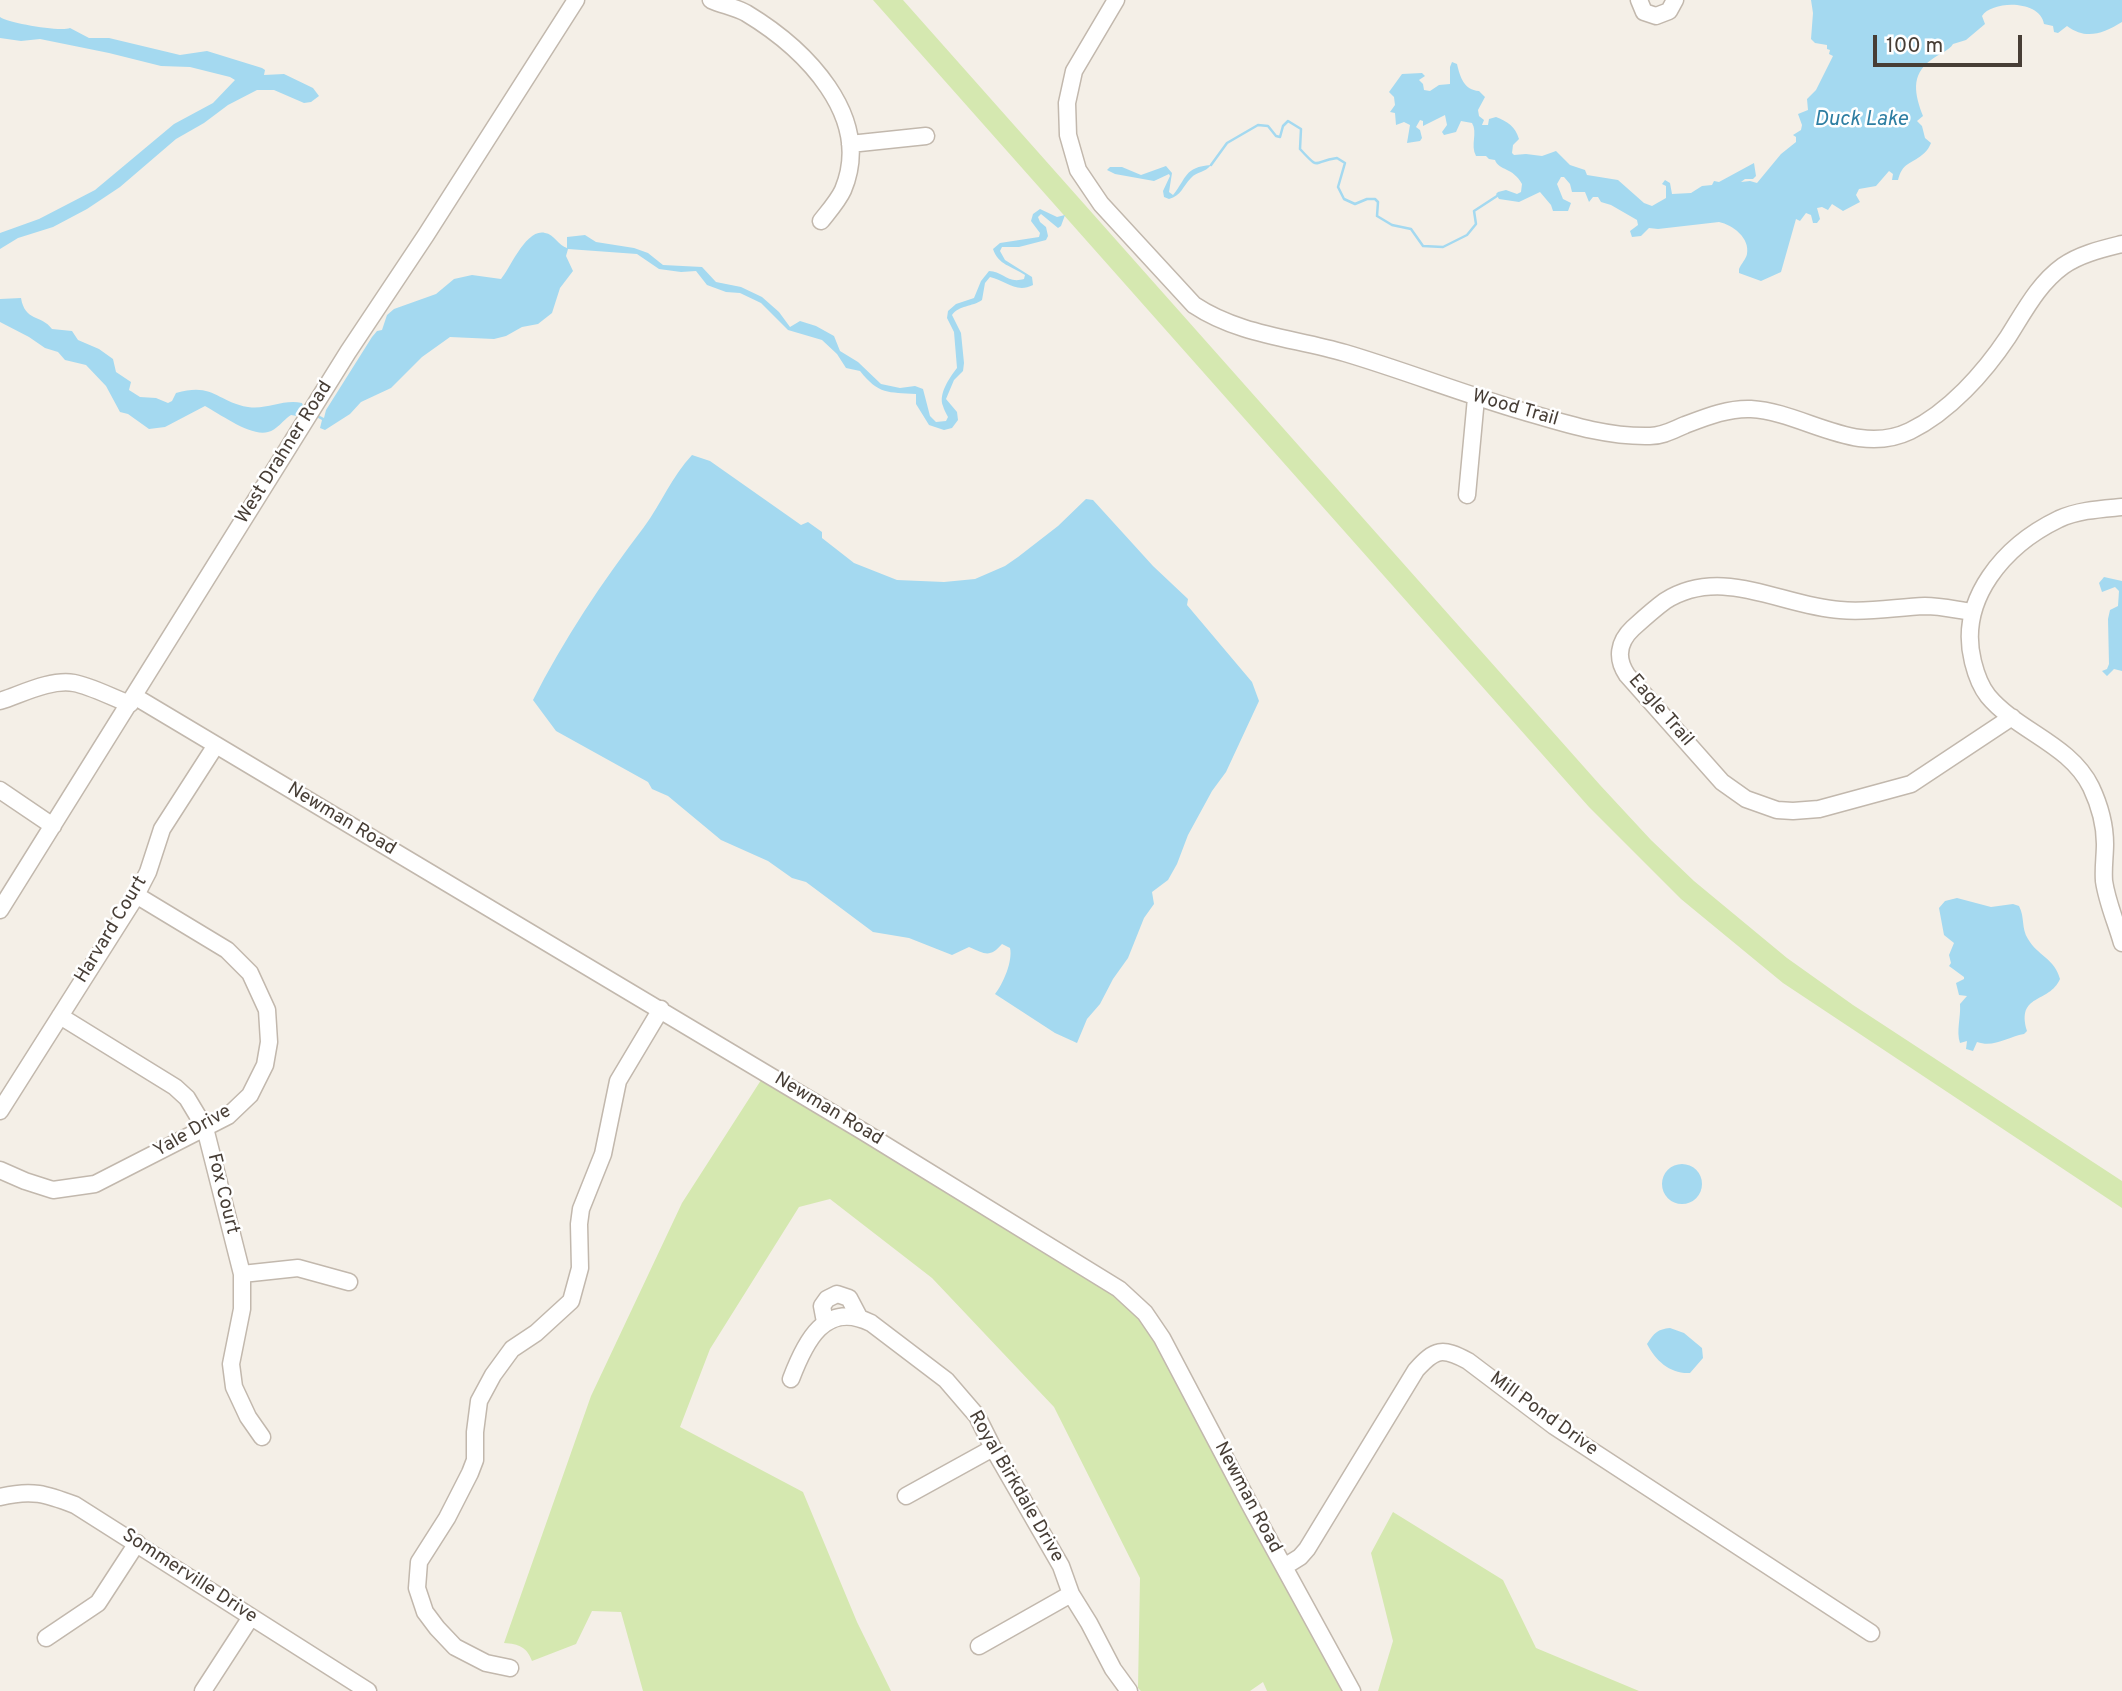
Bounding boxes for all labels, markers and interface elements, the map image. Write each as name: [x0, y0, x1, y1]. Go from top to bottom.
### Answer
scale bar: [1877, 21, 2026, 65]
text: 100 m: [1886, 33, 1943, 60]
water label: Duck Lake: [1814, 108, 1908, 134]
street label: West Drahner Road: [232, 377, 338, 529]
street label: Wood Trail: [1469, 386, 1561, 432]
street label: Eagle Trail: [1622, 670, 1698, 752]
street label: Newman Road: [283, 779, 399, 861]
street label: Harvard Court: [71, 872, 153, 988]
street label: Newman Road: [770, 1069, 886, 1151]
street label: Yale Drive: [150, 1101, 236, 1163]
street label: Fox Court: [201, 1151, 243, 1237]
street label: Mill Pond Drive: [1484, 1368, 1602, 1462]
street label: Royal Birkdale Drive: [962, 1407, 1068, 1567]
street label: Newman Road: [1208, 1438, 1286, 1558]
street label: Sommerville Drive: [117, 1525, 261, 1629]

